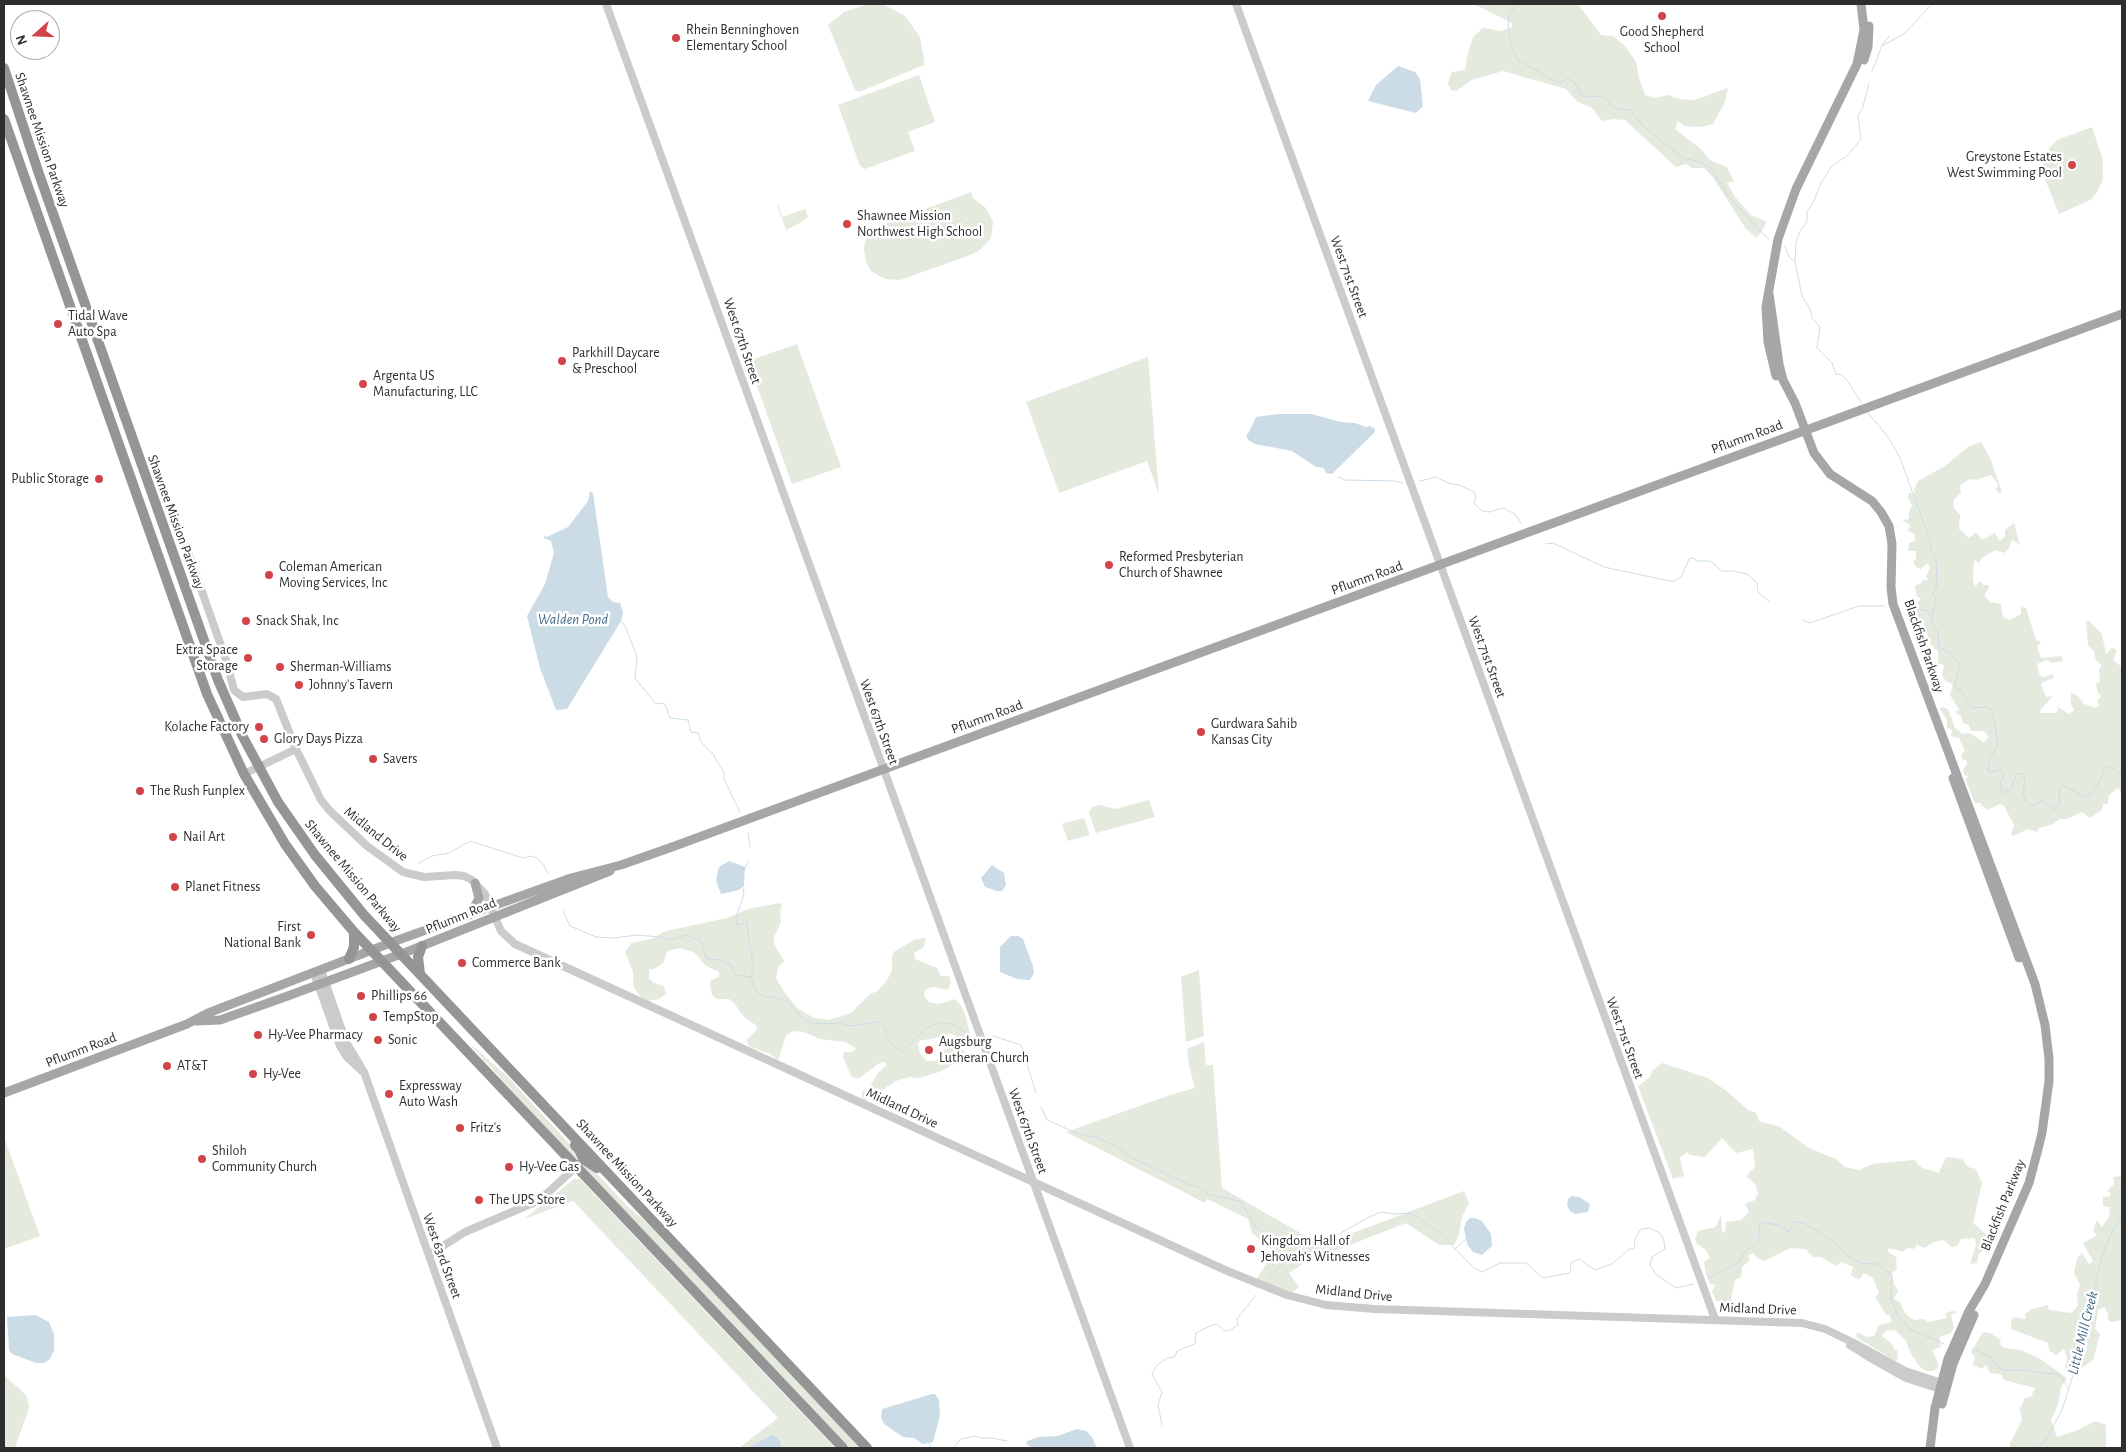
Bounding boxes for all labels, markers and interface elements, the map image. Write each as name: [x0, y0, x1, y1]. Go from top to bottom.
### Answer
north arrow: [10, 10, 60, 60]
marker: Good Shepherd School: [1656, 10, 1668, 22]
place label: Rhein Benninghoven Elementary School: [686, 22, 799, 54]
place label: Good Shepherd School: [1620, 24, 1704, 56]
marker: Rhein Benninghoven Elementary School: [670, 32, 682, 44]
text: N: [14, 33, 30, 47]
street label: Shawnee Mission Parkway: [11, 70, 73, 210]
place label: Greystone Estates West Swimming Pool: [1947, 149, 2062, 182]
marker: Greystone Estates West Swimming Pool: [2066, 159, 2078, 171]
place label: Shawnee Mission Northwest High School: [857, 208, 982, 240]
marker: Shawnee Mission Northwest High School: [841, 218, 853, 230]
street label: West 71st Street: [1326, 234, 1372, 320]
street label: West 67th Street: [719, 296, 765, 386]
place label: Tidal Wave Auto Spa: [68, 308, 128, 341]
marker: Tidal Wave Auto Spa: [52, 318, 64, 330]
place label: Parkhill Daycare & Preschool: [572, 345, 660, 378]
marker: Parkhill Daycare & Preschool: [556, 355, 568, 367]
place label: Argenta US Manufacturing, LLC: [373, 368, 478, 401]
marker: Argenta US Manufacturing, LLC: [357, 378, 369, 390]
street label: Pflumm Road: [1709, 416, 1785, 458]
street label: Shawnee Mission Parkway: [144, 452, 208, 592]
place label: Public Storage: [11, 471, 89, 487]
marker: Public Storage: [93, 473, 105, 485]
place label: Reformed Presbyterian Church of Shawnee: [1119, 549, 1244, 582]
street label: Pflumm Road: [1329, 557, 1405, 599]
place label: Coleman American Moving Services, Inc: [279, 559, 387, 592]
marker: Reformed Presbyterian Church of Shawnee: [1103, 559, 1115, 571]
marker: Coleman American Moving Services, Inc: [263, 569, 275, 581]
street label: Blackfish Parkway: [1900, 597, 1948, 695]
water label: Walden Pond: [538, 610, 608, 628]
place label: Snack Shak, Inc: [256, 613, 339, 629]
street label: West 71st Street: [1464, 614, 1510, 700]
marker: Snack Shak, Inc: [240, 615, 252, 627]
place label: Extra Space Storage: [176, 642, 238, 674]
marker: Extra Space Storage: [242, 652, 254, 664]
place label: Sherman-Williams: [290, 659, 392, 675]
marker: Sherman-Williams: [274, 661, 286, 673]
place label: Johnny's Tavern: [309, 677, 393, 693]
street label: West 67th Street: [856, 677, 902, 767]
marker: Johnny's Tavern: [293, 679, 305, 691]
street label: Pflumm Road: [949, 696, 1025, 738]
place label: Gurdwara Sahib Kansas City: [1211, 716, 1297, 749]
place label: Kolache Factory: [164, 719, 249, 735]
marker: Kolache Factory: [253, 721, 265, 733]
marker: Gurdwara Sahib Kansas City: [1195, 726, 1207, 738]
place label: Glory Days Pizza: [274, 731, 363, 747]
marker: Glory Days Pizza: [258, 733, 270, 745]
place label: Savers: [383, 751, 417, 767]
marker: Savers: [367, 753, 379, 765]
place label: The Rush Funplex: [150, 783, 245, 799]
marker: The Rush Funplex: [134, 785, 146, 797]
street label: Midland Drive: [341, 803, 411, 865]
street label: Shawnee Mission Parkway: [301, 816, 405, 936]
place label: Nail Art: [183, 829, 225, 845]
marker: Nail Art: [167, 831, 179, 843]
place label: Planet Fitness: [185, 879, 260, 895]
marker: Planet Fitness: [169, 881, 181, 893]
street label: Pflumm Road: [423, 894, 499, 938]
place label: First National Bank: [224, 919, 301, 952]
marker: First National Bank: [305, 929, 317, 941]
place label: Commerce Bank: [472, 955, 561, 971]
marker: Commerce Bank: [456, 957, 468, 969]
place label: Phillips 66: [371, 988, 427, 1004]
marker: Phillips 66: [355, 990, 367, 1002]
street label: West 71st Street: [1602, 995, 1648, 1081]
place label: TempStop: [383, 1009, 439, 1025]
marker: TempStop: [367, 1011, 379, 1023]
place label: Hy-Vee Pharmacy: [268, 1027, 363, 1043]
street label: Pflumm Road: [43, 1029, 119, 1071]
marker: Hy-Vee Pharmacy: [252, 1029, 264, 1041]
place label: Sonic: [388, 1032, 417, 1048]
marker: Sonic: [372, 1034, 384, 1046]
place label: Augsburg Lutheran Church: [939, 1034, 1029, 1066]
marker: Augsburg Lutheran Church: [923, 1044, 935, 1056]
place label: AT&T: [177, 1058, 208, 1074]
marker: AT&T: [161, 1060, 173, 1072]
place label: Hy-Vee: [263, 1066, 301, 1082]
marker: Hy-Vee: [247, 1068, 259, 1080]
place label: Expressway Auto Wash: [399, 1078, 462, 1110]
street label: Midland Drive: [863, 1084, 941, 1132]
street label: West 67th Street: [1005, 1086, 1051, 1176]
marker: Expressway Auto Wash: [383, 1088, 395, 1100]
street label: Shawnee Mission Parkway: [572, 1115, 682, 1231]
place label: Fritz's: [470, 1120, 501, 1136]
marker: Fritz's: [454, 1122, 466, 1134]
place label: Shiloh Community Church: [212, 1143, 317, 1176]
marker: Shiloh Community Church: [196, 1153, 208, 1165]
street label: Blackfish Parkway: [1977, 1157, 2029, 1253]
place label: Hy-Vee Gas: [519, 1159, 579, 1175]
marker: Hy-Vee Gas: [503, 1161, 515, 1173]
place label: The UPS Store: [489, 1192, 565, 1208]
marker: The UPS Store: [473, 1194, 485, 1206]
street label: West 63rd Street: [419, 1211, 465, 1301]
place label: Kingdom Hall of Jehovah's Witnesses: [1261, 1233, 1370, 1266]
marker: Kingdom Hall of Jehovah's Witnesses: [1245, 1243, 1257, 1255]
street label: Midland Drive: [1315, 1281, 1393, 1305]
water label: Little Mill Creek: [2064, 1289, 2102, 1377]
street label: Midland Drive: [1719, 1299, 1797, 1319]

